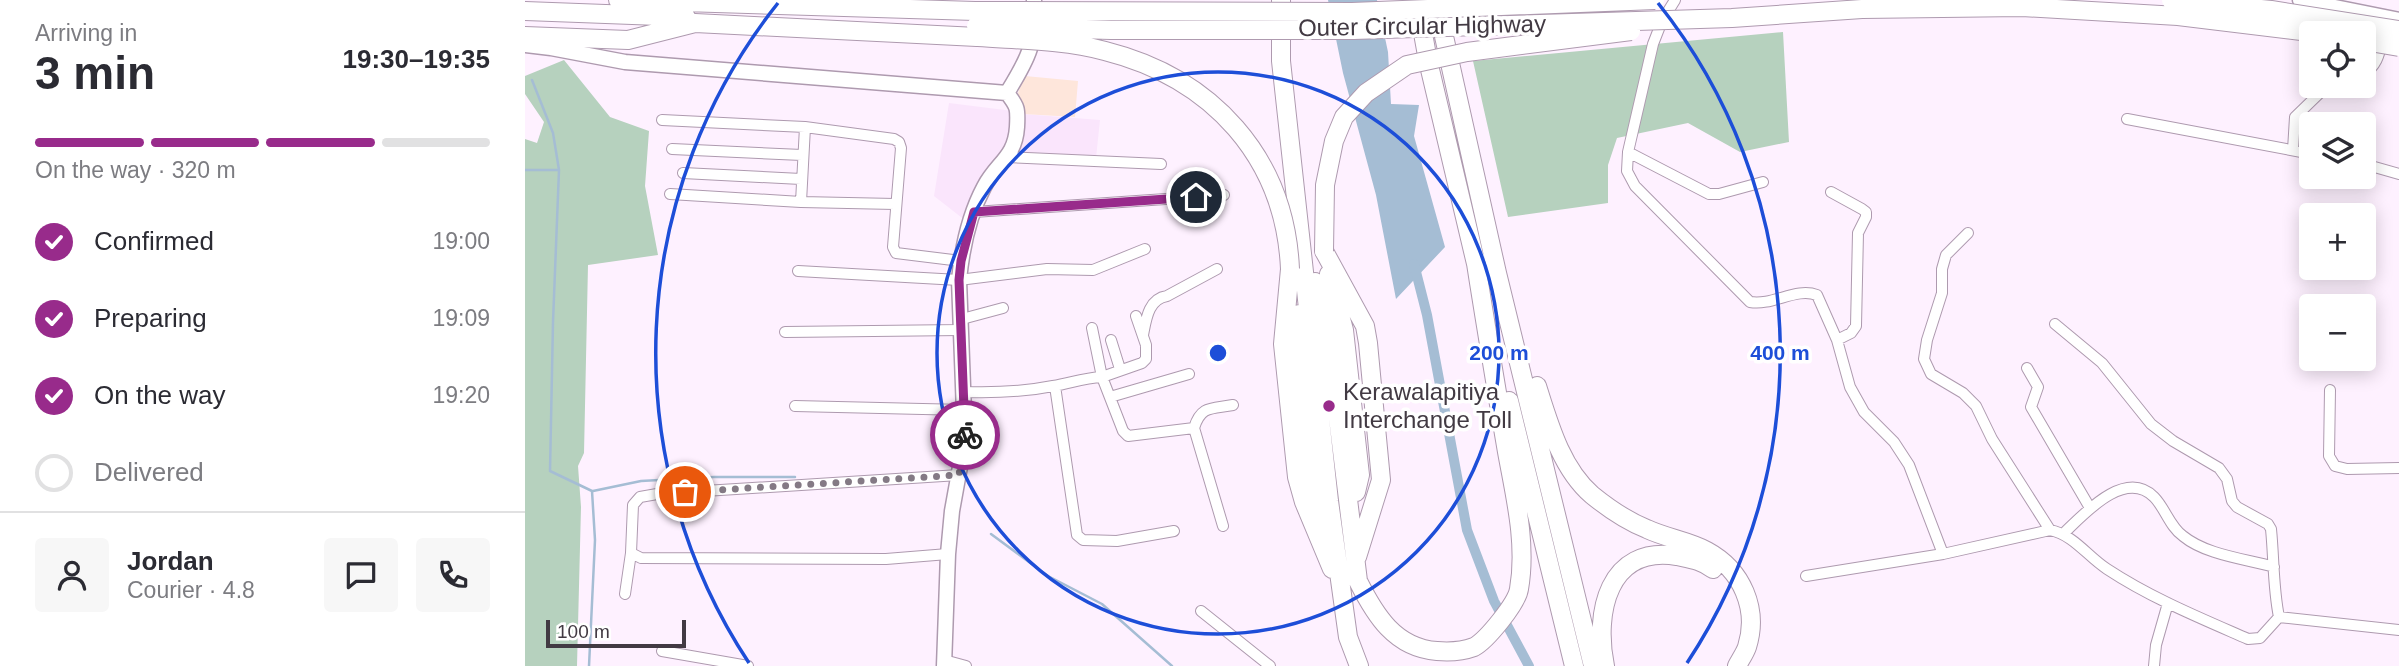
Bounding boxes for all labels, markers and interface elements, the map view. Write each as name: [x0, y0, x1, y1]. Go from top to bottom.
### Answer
street label: Outer Circular Highway: [1298, 10, 1546, 41]
text: Arriving in: [35, 20, 137, 46]
map controls: [2299, 21, 2376, 371]
button: locate: [2299, 21, 2376, 98]
text: 19:30–19:35: [343, 44, 490, 74]
text: 3 min: [35, 47, 155, 99]
button: layers: [2299, 112, 2376, 189]
text: On the way · 320 m: [35, 157, 236, 183]
pin: [1166, 167, 1226, 227]
icon: home: [1177, 178, 1215, 216]
button: +: [2299, 203, 2376, 280]
icon: check: [35, 223, 73, 261]
text: Confirmed: [94, 226, 214, 256]
text: 19:00: [432, 228, 490, 254]
button: −: [2299, 294, 2376, 371]
icon: check: [35, 300, 73, 338]
text: Preparing: [94, 303, 207, 333]
text: 19:09: [432, 305, 490, 331]
centre of rings: [1206, 341, 1230, 365]
text: 200 m: [1469, 341, 1529, 364]
text: 400 m: [1750, 341, 1810, 364]
icon: check: [35, 377, 73, 415]
place label: Kerawalapitiya Interchange Toll: [1343, 378, 1512, 433]
text: On the way: [94, 380, 226, 410]
text: 19:20: [432, 382, 490, 408]
marker: Kerawalapitiya Interchange Toll: [1321, 398, 1337, 414]
courier: [930, 400, 1000, 470]
icon: bike: [946, 416, 984, 454]
text: Delivered: [94, 457, 204, 487]
pin: [655, 462, 715, 522]
icon: bag: [666, 473, 704, 511]
button: person: [35, 538, 109, 612]
button: chat: [324, 538, 398, 612]
button: phone: [416, 538, 490, 612]
text: Jordan: [127, 546, 214, 576]
text: Courier · 4.8: [127, 577, 255, 603]
scale bar: [546, 617, 686, 649]
text: 100 m: [557, 621, 610, 642]

